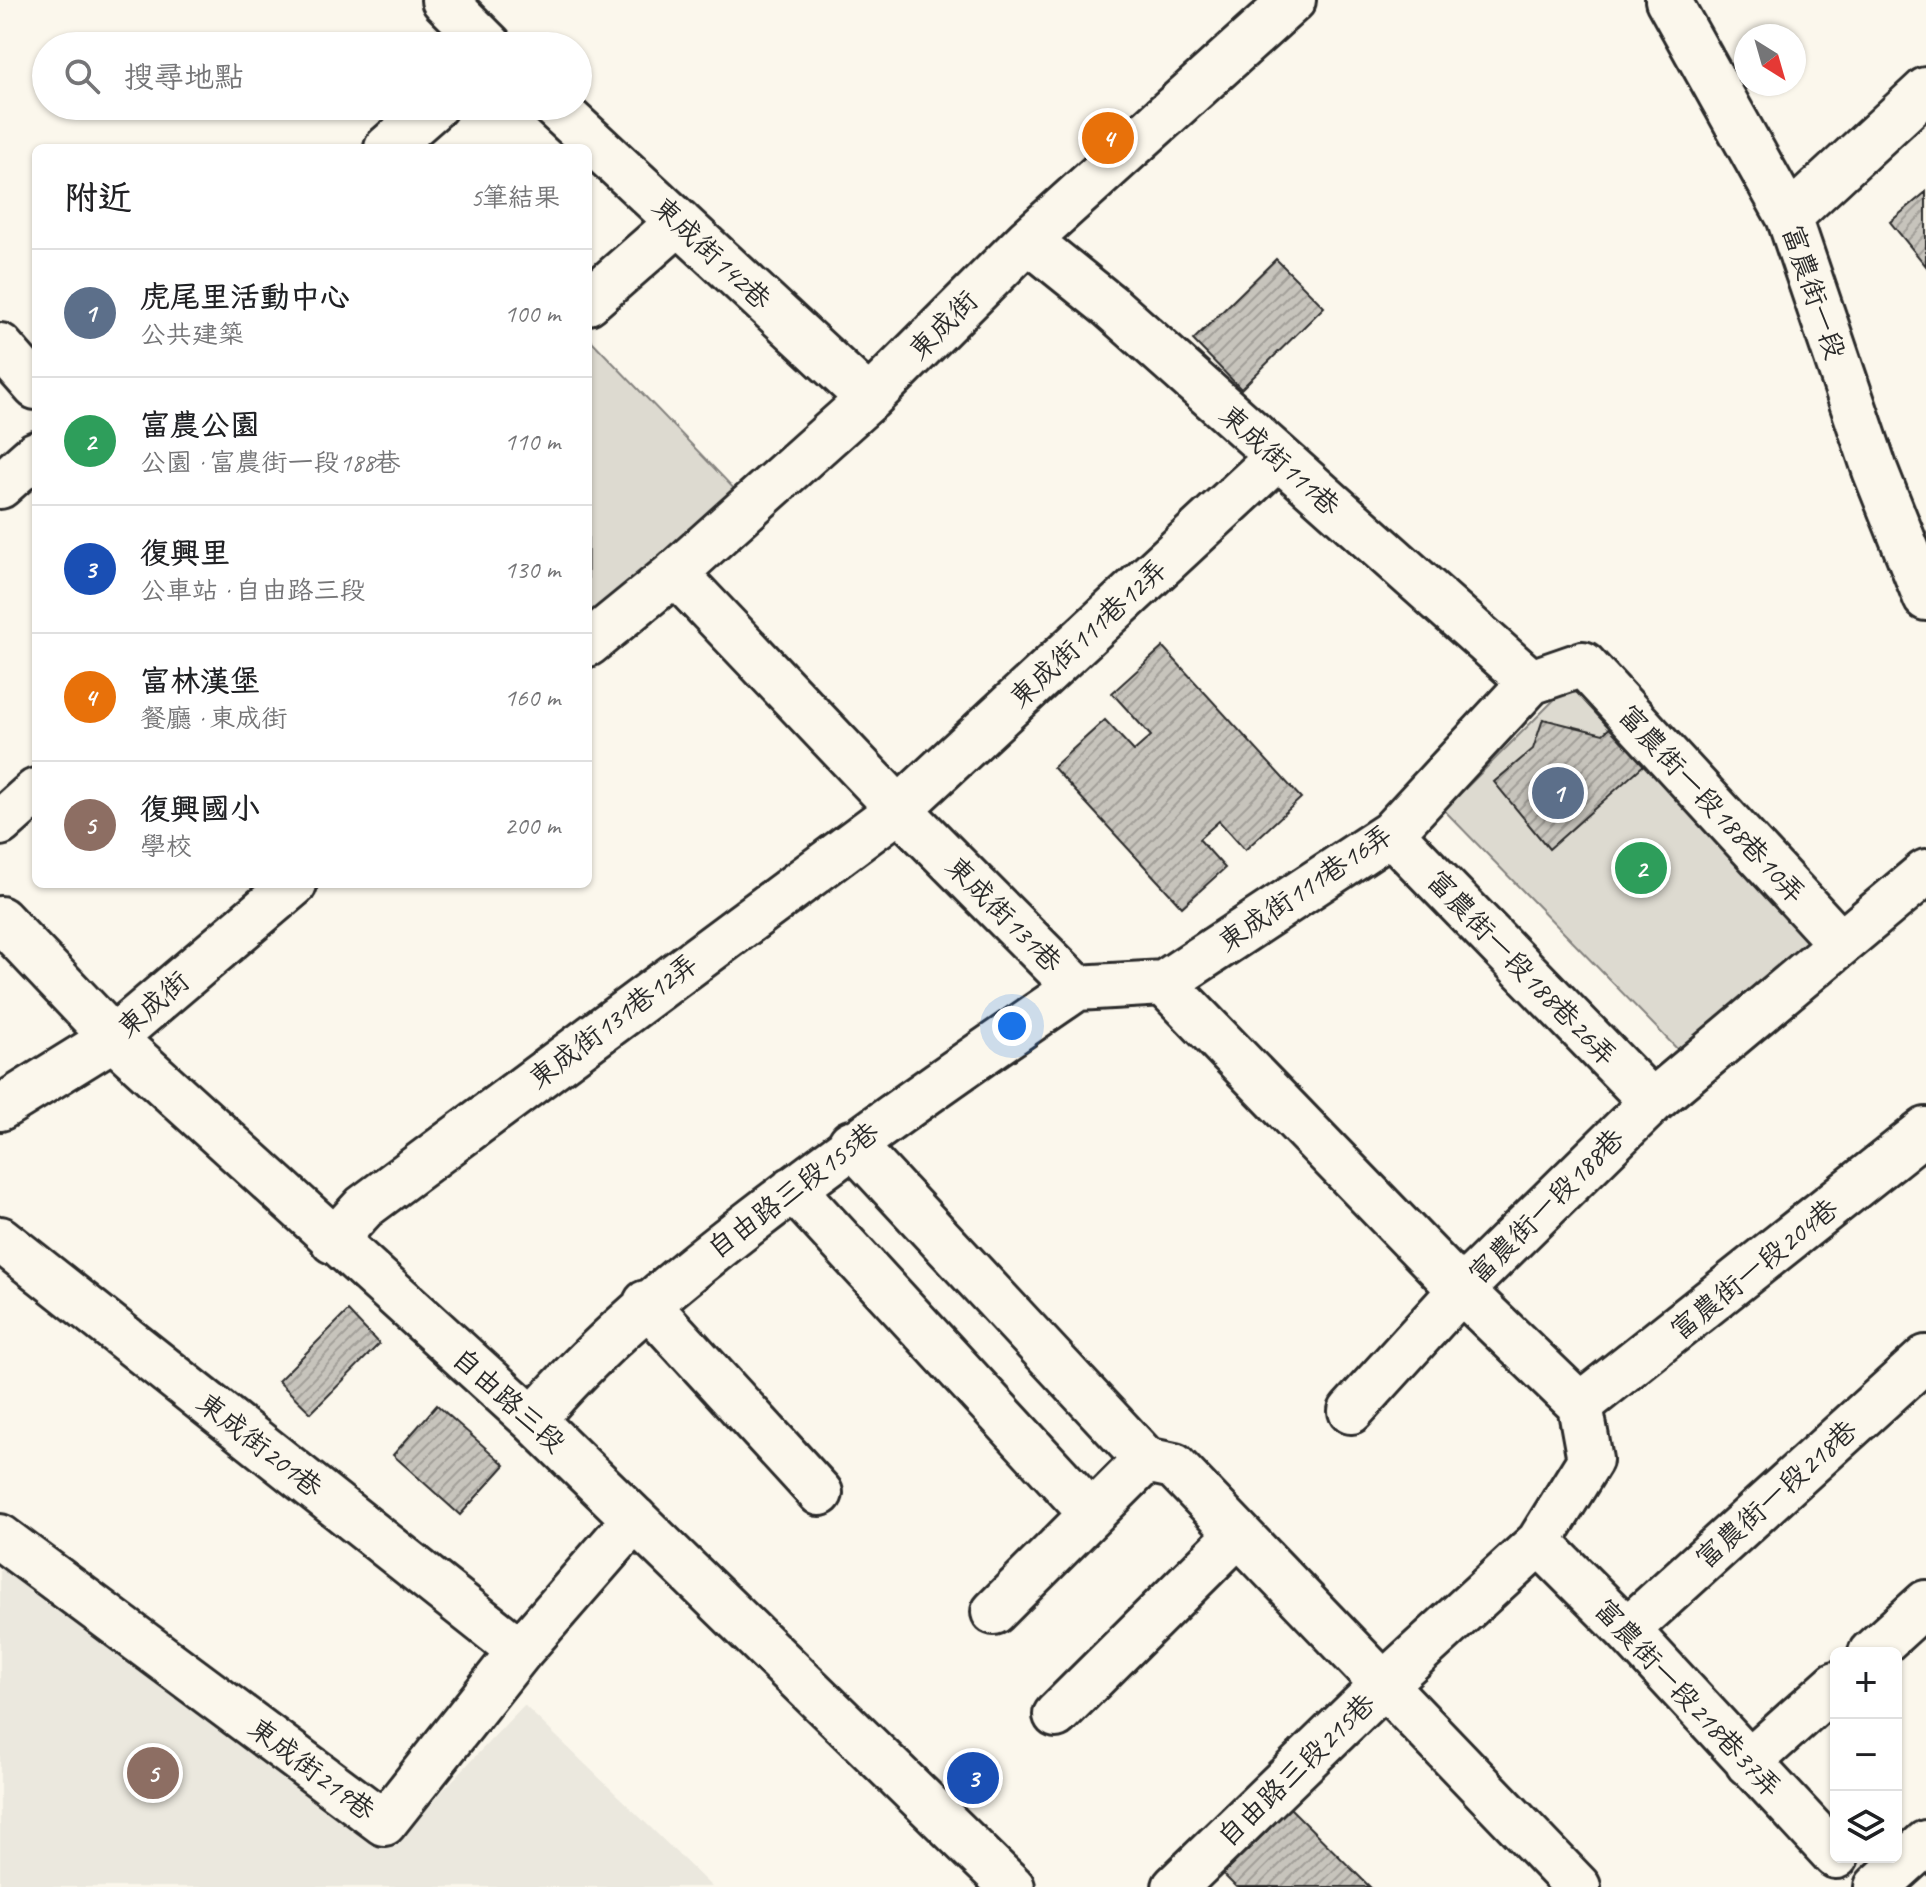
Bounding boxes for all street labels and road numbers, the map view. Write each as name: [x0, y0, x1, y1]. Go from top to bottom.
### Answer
street label: 東成街142巷: [645, 189, 779, 318]
street label: 富農街一段: [1775, 220, 1853, 364]
street label: 東成街: [901, 283, 985, 367]
street label: 東成街111巷: [1213, 397, 1348, 524]
street label: 東成街111巷12弄: [1002, 551, 1174, 715]
street label: 富農街一段188巷10弄: [1611, 697, 1813, 911]
street label: 東成街111巷16弄: [1211, 817, 1399, 959]
street label: 東成街131巷: [939, 849, 1070, 980]
street label: 富農街一段188巷26弄: [1419, 863, 1625, 1073]
street label: 東成街131巷12弄: [521, 946, 705, 1096]
street label: 東成街: [110, 963, 196, 1045]
street label: 自由路三段155巷: [700, 1113, 887, 1266]
street label: 富農街一段188巷: [1461, 1120, 1632, 1291]
street label: 富農街一段204巷: [1663, 1190, 1846, 1347]
street label: 自由路三段: [445, 1340, 573, 1460]
street label: 東成街201巷: [190, 1385, 331, 1506]
street label: 富農街一段218巷: [1688, 1411, 1865, 1576]
street label: 富農街一段218巷37弄: [1587, 1591, 1789, 1805]
street label: 自由路三段215巷: [1210, 1685, 1383, 1854]
street label: 東成街219巷: [242, 1710, 383, 1829]

